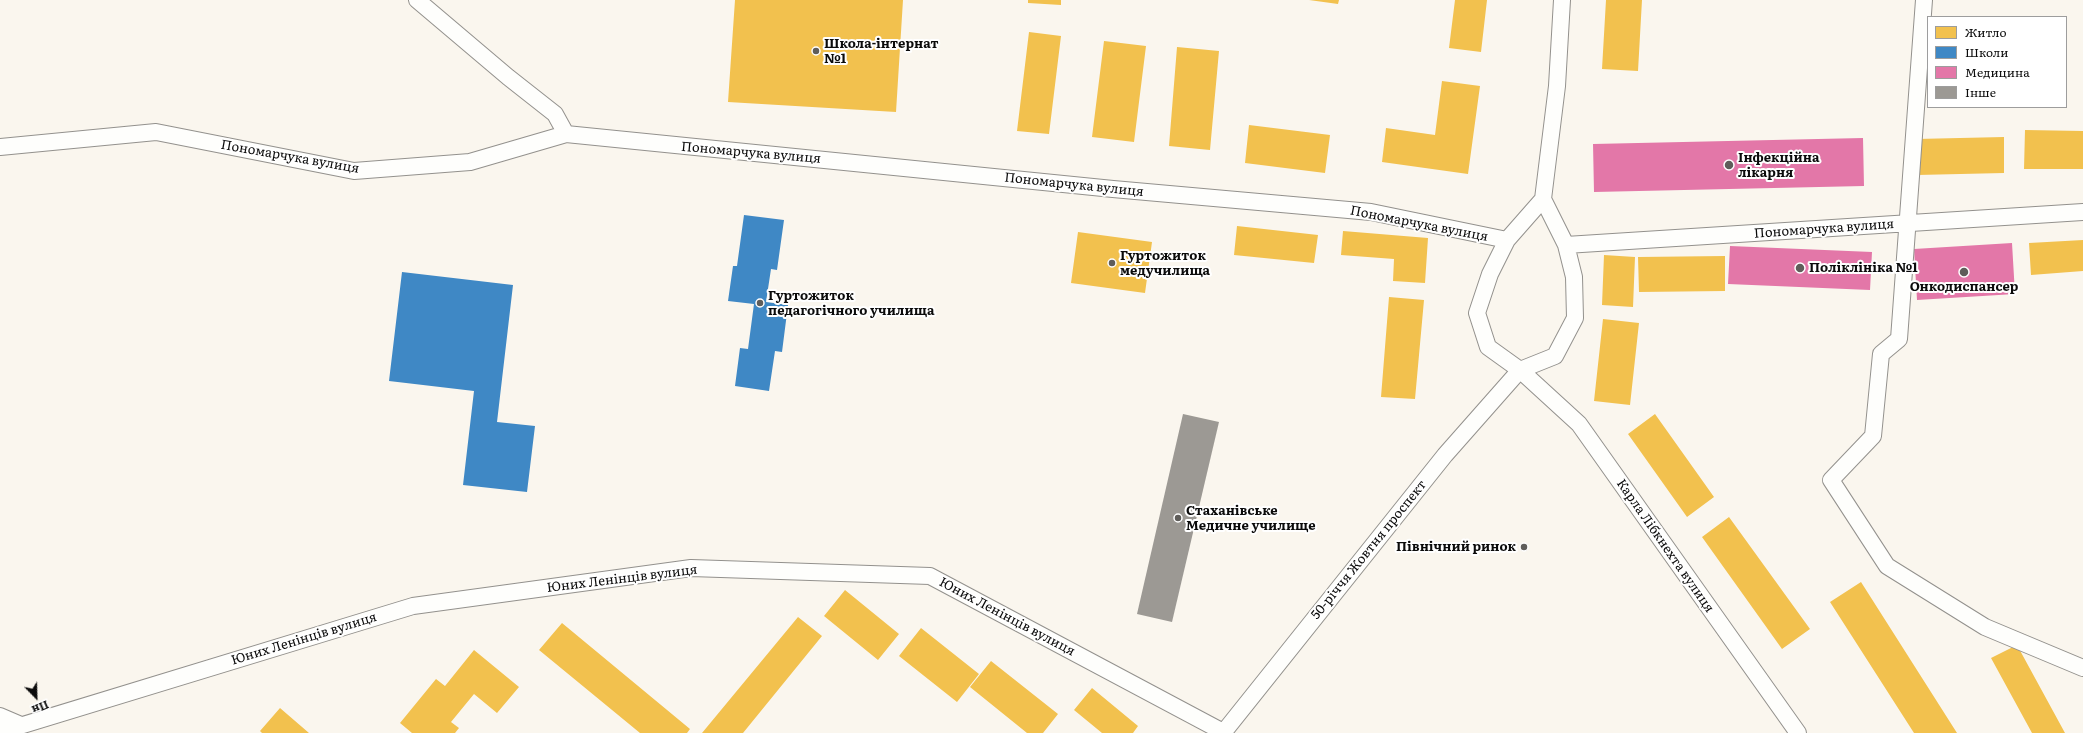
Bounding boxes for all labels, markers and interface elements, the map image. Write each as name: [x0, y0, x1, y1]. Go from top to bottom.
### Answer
legend: [1927, 16, 2067, 108]
text: Житло: [1965, 23, 2007, 41]
place label: Школа-інтернат №1: [824, 36, 938, 67]
text: Школи: [1965, 43, 2009, 61]
marker: Школа-інтернат №1: [811, 46, 821, 56]
text: Медицина: [1965, 63, 2030, 81]
text: Інше: [1965, 83, 1996, 101]
street label: Пономарчука вулиця: [220, 137, 360, 177]
street label: Пономарчука вулиця: [680, 139, 822, 167]
place label: Інфекційна лікарня: [1738, 150, 1819, 181]
marker: Інфекційна лікарня: [1723, 159, 1735, 171]
street label: Пономарчука вулиця: [1003, 170, 1145, 200]
street label: Пономарчука вулиця: [1349, 203, 1489, 245]
street label: Пономарчука вулиця: [1754, 216, 1894, 242]
place label: Гуртожиток медучилища: [1120, 248, 1210, 279]
marker: Гуртожиток медучилища: [1107, 258, 1117, 268]
place label: Поліклініка №1: [1809, 260, 1918, 276]
marker: Поліклініка №1: [1794, 262, 1806, 274]
marker: Онкодиспансер: [1958, 266, 1970, 278]
place label: Онкодиспансер: [1910, 279, 2018, 295]
place label: Гуртожиток педагогічного училища: [768, 288, 934, 319]
marker: Гуртожиток педагогічного училища: [755, 298, 765, 308]
street label: Карла Лібкнехта вулиця: [1613, 476, 1717, 616]
street label: 50-річчя Жовтня проспект: [1308, 477, 1430, 623]
place label: Стаханівське Медичне училище: [1186, 503, 1316, 534]
marker: Стаханівське Медичне училище: [1173, 513, 1183, 523]
place label: Північний ринок: [1396, 539, 1516, 555]
marker: Північний ринок: [1519, 542, 1529, 552]
street label: Юних Ленінців вулиця: [546, 562, 698, 596]
street label: Юних Ленінців вулиця: [936, 575, 1078, 659]
street label: Юних Ленінців вулиця: [229, 609, 379, 669]
north arrow: [16, 677, 56, 717]
text: Пн: [30, 697, 52, 719]

